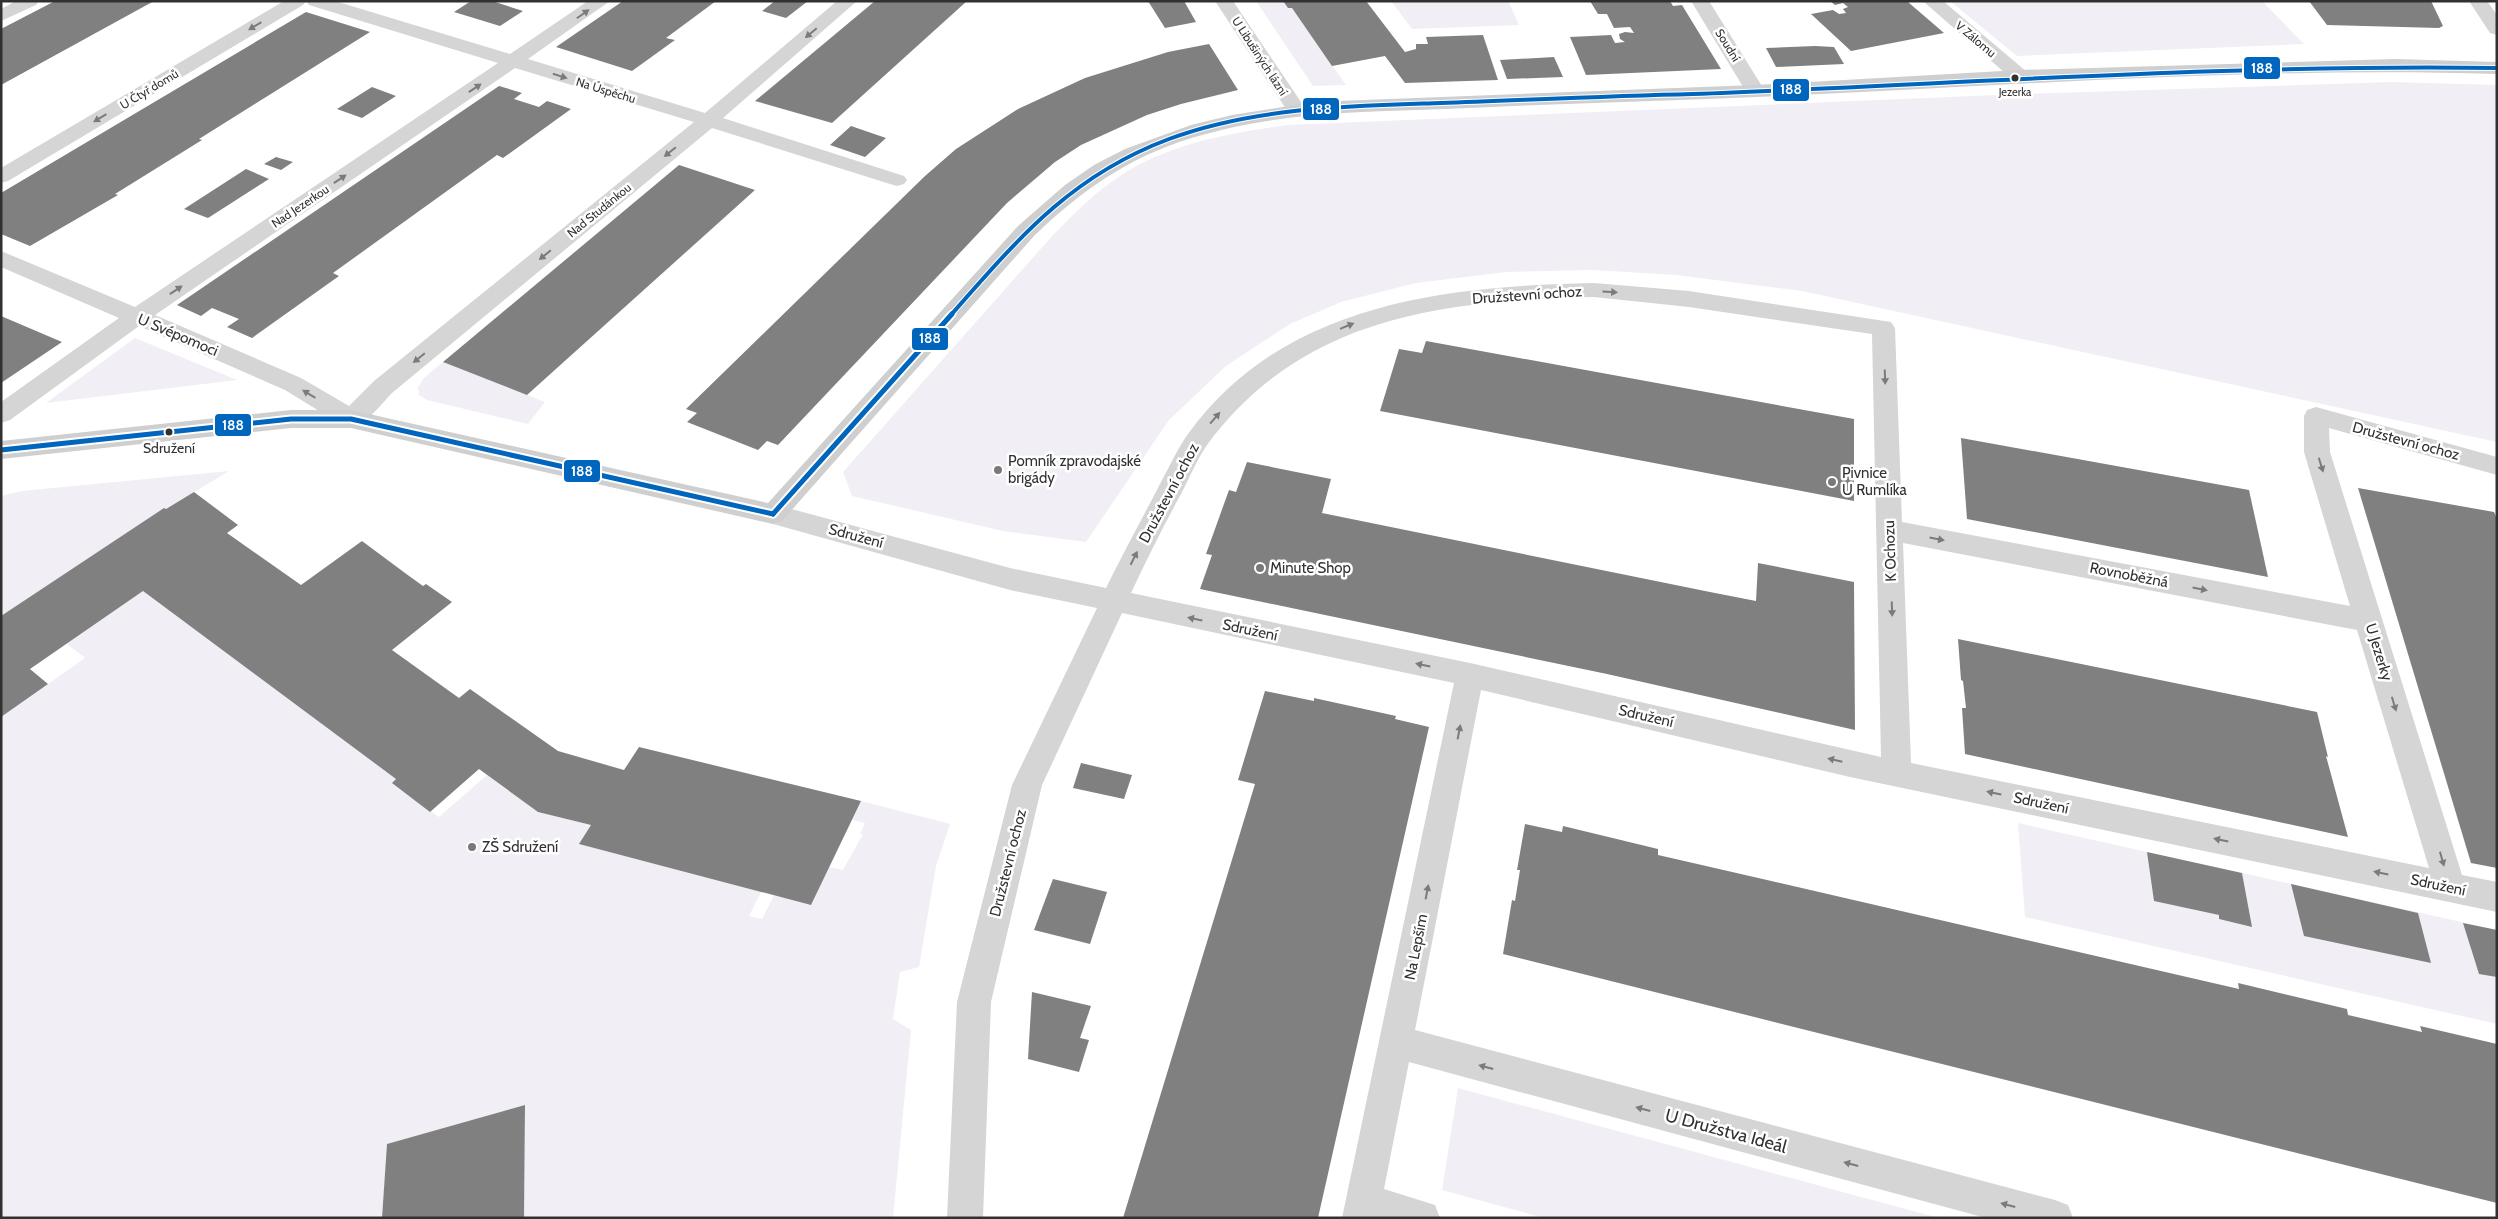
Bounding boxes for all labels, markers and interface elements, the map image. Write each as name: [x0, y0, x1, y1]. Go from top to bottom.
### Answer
one-way arrow: [576, 9, 589, 19]
street label: U Libušiných lázní: [1229, 14, 1291, 99]
street label: V Zálomu: [1953, 18, 1999, 60]
one-way arrow: [249, 22, 262, 31]
street label: Soudní: [1712, 26, 1744, 65]
one-way arrow: [804, 27, 817, 38]
line badge: 188: [2243, 56, 2281, 80]
text: 188: [2251, 59, 2273, 77]
street label: U Čtyř domů: [117, 66, 181, 112]
one-way arrow: [553, 72, 568, 80]
marker: Jezerka: [2010, 73, 2020, 83]
street label: Na Úspěchu: [574, 74, 638, 106]
line badge: 188: [1772, 78, 1810, 102]
text: 188: [1780, 80, 1802, 98]
one-way arrow: [468, 83, 481, 93]
place label: Jezerka: [1998, 85, 2032, 99]
line badge: 188: [1302, 97, 1340, 121]
text: 188: [1310, 100, 1332, 118]
one-way arrow: [94, 114, 107, 123]
one-way arrow: [664, 146, 677, 157]
one-way arrow: [333, 174, 347, 184]
street label: Nad Studánkou: [564, 180, 634, 240]
street label: Nad Jezerkou: [268, 181, 332, 231]
one-way arrow: [538, 249, 551, 260]
street label: Družstevní ochoz: [1472, 282, 1582, 308]
one-way arrow: [169, 285, 183, 294]
one-way arrow: [1603, 288, 1619, 296]
street label: U Svépomoci: [135, 310, 221, 360]
one-way arrow: [1340, 321, 1354, 329]
line badge: 188: [911, 327, 949, 351]
text: 188: [919, 329, 941, 347]
one-way arrow: [413, 352, 426, 363]
one-way arrow: [1881, 369, 1889, 385]
one-way arrow: [302, 389, 315, 398]
one-way arrow: [1209, 412, 1221, 424]
line badge: 188: [214, 413, 252, 437]
text: 188: [222, 416, 244, 434]
street label: Družstevní ochoz: [2351, 418, 2461, 464]
marker: Sdružení: [164, 427, 174, 437]
place label: Sdružení: [143, 439, 195, 457]
street label: Družstevní ochoz: [1135, 440, 1203, 546]
place label: Pomník zpravodajské brigády: [1008, 452, 1141, 487]
one-way arrow: [2318, 457, 2325, 472]
line badge: 188: [563, 459, 601, 483]
text: 188: [571, 462, 593, 480]
marker: Pomník zpravodajské brigády: [992, 464, 1004, 476]
place label: Pivnice U Rumlíka: [1842, 464, 1907, 499]
marker: Pivnice U Rumlíka: [1826, 476, 1838, 488]
street label: Sdružení: [827, 520, 885, 552]
street label: K Ochozu: [1880, 520, 1900, 582]
one-way arrow: [1930, 535, 1945, 543]
one-way arrow: [1130, 551, 1138, 565]
place label: Minute Shop: [1270, 559, 1351, 577]
street label: Rovnoběžná: [2088, 559, 2171, 592]
marker: Minute Shop: [1254, 562, 1266, 574]
one-way arrow: [2192, 585, 2208, 593]
one-way arrow: [1888, 602, 1896, 618]
one-way arrow: [1187, 614, 1203, 622]
street label: Sdružení: [1221, 615, 1279, 645]
street label: U Jezerky: [2362, 621, 2396, 683]
one-way arrow: [1414, 661, 1430, 669]
one-way arrow: [2391, 696, 2399, 711]
street label: Sdružení: [1617, 701, 1675, 731]
one-way arrow: [1455, 725, 1463, 740]
one-way arrow: [1827, 756, 1842, 764]
street label: Sdružení: [2012, 788, 2070, 818]
one-way arrow: [1985, 789, 2001, 797]
street label: Družstevní ochoz: [986, 807, 1030, 919]
one-way arrow: [2214, 836, 2229, 844]
place label: ZŠ Sdružení: [482, 837, 558, 856]
marker: ZŠ Sdružení: [466, 841, 478, 853]
one-way arrow: [2438, 852, 2446, 867]
one-way arrow: [2373, 869, 2388, 877]
street label: Sdružení: [2409, 870, 2467, 900]
one-way arrow: [1423, 884, 1431, 899]
street label: Na Lepším: [1401, 912, 1431, 982]
one-way arrow: [1479, 1063, 1494, 1071]
one-way arrow: [1636, 1104, 1651, 1112]
street label: U Družstva Ideál: [1663, 1104, 1790, 1158]
one-way arrow: [1843, 1159, 1858, 1167]
one-way arrow: [2001, 1201, 2016, 1209]

